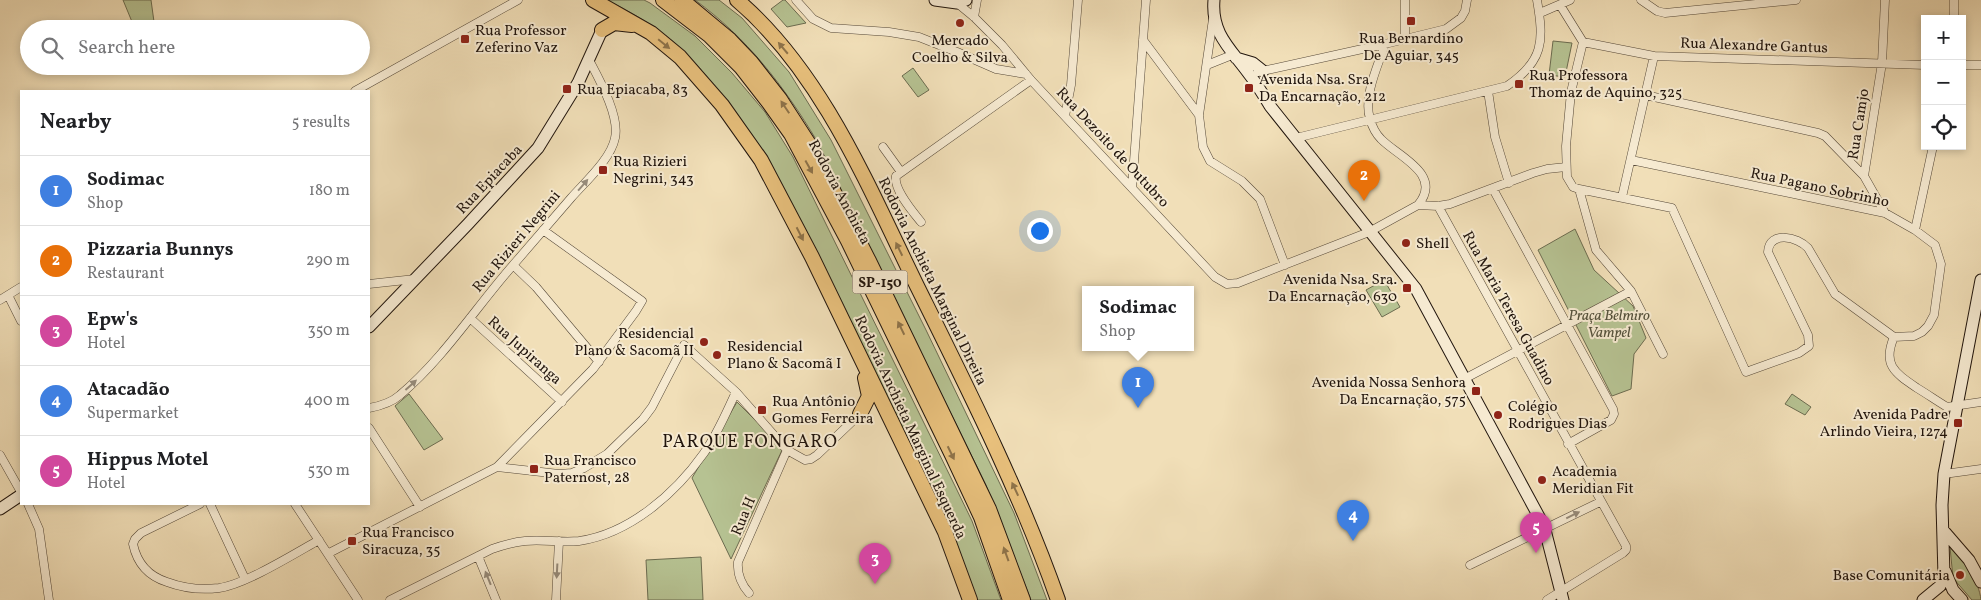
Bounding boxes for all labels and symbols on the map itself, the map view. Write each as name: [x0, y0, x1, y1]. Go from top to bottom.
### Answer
marker: Rua Bernardino De Aguiar, 345: [1405, 15, 1417, 27]
marker: Mercado Coelho & Silva: [954, 17, 966, 29]
place label: Rua Professor Zeferino Vaz: [475, 21, 567, 59]
place label: Rua Bernardino De Aguiar, 345: [1359, 29, 1463, 67]
place label: Mercado Coelho & Silva: [912, 31, 1008, 69]
marker: Rua Professor Zeferino Vaz: [459, 33, 471, 45]
street label: Rua Alexandre Gantus: [1680, 33, 1828, 60]
one-way arrow: [657, 38, 670, 49]
one-way arrow: [777, 42, 789, 54]
place label: Rua Professora Thomaz de Aquino, 325: [1529, 66, 1682, 104]
place label: Avenida Nsa. Sra. Da Encarnação, 212: [1259, 70, 1386, 108]
marker: Rua Professora Thomaz de Aquino, 325: [1513, 78, 1525, 90]
place label: Rua Epiacaba, 83: [577, 80, 688, 101]
marker: Avenida Nsa. Sra. Da Encarnação, 212: [1243, 82, 1255, 94]
marker: Rua Epiacaba, 83: [561, 83, 573, 95]
street label: Rua Dezoito de Outubro: [1051, 83, 1173, 213]
street label: Rua Camjo: [1843, 87, 1875, 161]
one-way arrow: [780, 100, 790, 113]
street label: Rodovia Anchieta: [802, 136, 875, 249]
street label: Rua Epiacaba: [452, 140, 528, 220]
place label: Rua Rizieri Negrini, 343: [613, 152, 694, 190]
one-way arrow: [804, 160, 813, 173]
pin: 2: [1348, 160, 1380, 201]
street label: Rua Pagano Sobrinho: [1748, 163, 1891, 213]
marker: Rua Rizieri Negrini, 343: [597, 164, 609, 176]
street label: Rodovia Anchieta Marginal Direita: [872, 174, 991, 389]
one-way arrow: [577, 179, 589, 191]
street label: Rua Rizieri Negrini: [468, 187, 566, 297]
your location: [1027, 218, 1053, 244]
one-way arrow: [796, 227, 804, 241]
street label: Rua Maria Teresa Guadino: [1456, 228, 1559, 390]
place label: Shell: [1416, 234, 1449, 255]
marker: Shell: [1400, 237, 1412, 249]
one-way arrow: [894, 242, 902, 256]
road number: SP-150: [852, 270, 908, 294]
place label: Avenida Nsa. Sra. Da Encarnação, 630: [1268, 270, 1397, 308]
marker: Avenida Nsa. Sra. Da Encarnação, 630: [1401, 282, 1413, 294]
park label: Praça Belmiro Vampel: [1568, 306, 1650, 344]
street label: Rua Jupiranga: [482, 312, 566, 390]
street label: Rodovia Anchieta Marginal Esquerda: [848, 312, 971, 543]
one-way arrow: [897, 320, 905, 335]
place label: Residencial Plano & Sacomã II: [574, 324, 694, 362]
marker: Residencial Plano & Sacomã II: [698, 336, 710, 348]
place label: Residencial Plano & Sacomã I: [727, 337, 841, 375]
marker: Residencial Plano & Sacomã I: [711, 349, 723, 361]
pin: 1: [1122, 367, 1154, 408]
place label: Avenida Nossa Senhora Da Encarnação, 575: [1312, 373, 1466, 411]
one-way arrow: [404, 380, 417, 391]
marker: Avenida Nossa Senhora Da Encarnação, 575: [1470, 385, 1482, 397]
place label: Rua Antônio Gomes Ferreira: [772, 392, 873, 430]
place label: Colégio Rodrigues Dias: [1508, 397, 1607, 435]
marker: Rua Antônio Gomes Ferreira: [756, 404, 768, 416]
place label: Avenida Padre Arlindo Vieira, 1274: [1820, 405, 1948, 443]
marker: Colégio Rodrigues Dias: [1492, 409, 1504, 421]
marker: Avenida Padre Arlindo Vieira, 1274: [1952, 417, 1964, 429]
district label: PARQUE FONGARO: [662, 430, 838, 455]
one-way arrow: [947, 446, 955, 460]
place label: Rua Francisco Paternost, 28: [544, 451, 636, 489]
place label: Academia Meridian Fit: [1552, 462, 1634, 500]
marker: Rua Francisco Paternost, 28: [528, 463, 540, 475]
marker: Academia Meridian Fit: [1536, 474, 1548, 486]
one-way arrow: [1011, 482, 1019, 497]
street label: Rua H: [727, 494, 762, 539]
pin: 4: [1337, 500, 1369, 541]
one-way arrow: [1566, 511, 1580, 519]
pin: 5: [1520, 512, 1552, 553]
place label: Rua Francisco Siracuza, 35: [362, 523, 454, 561]
marker: Rua Francisco Siracuza, 35: [346, 535, 358, 547]
pin: 3: [859, 543, 891, 584]
one-way arrow: [1002, 546, 1010, 561]
one-way arrow: [553, 563, 561, 579]
place label: Base Comunitária: [1833, 566, 1950, 587]
marker: Base Comunitária: [1954, 569, 1966, 581]
one-way arrow: [483, 571, 491, 585]

